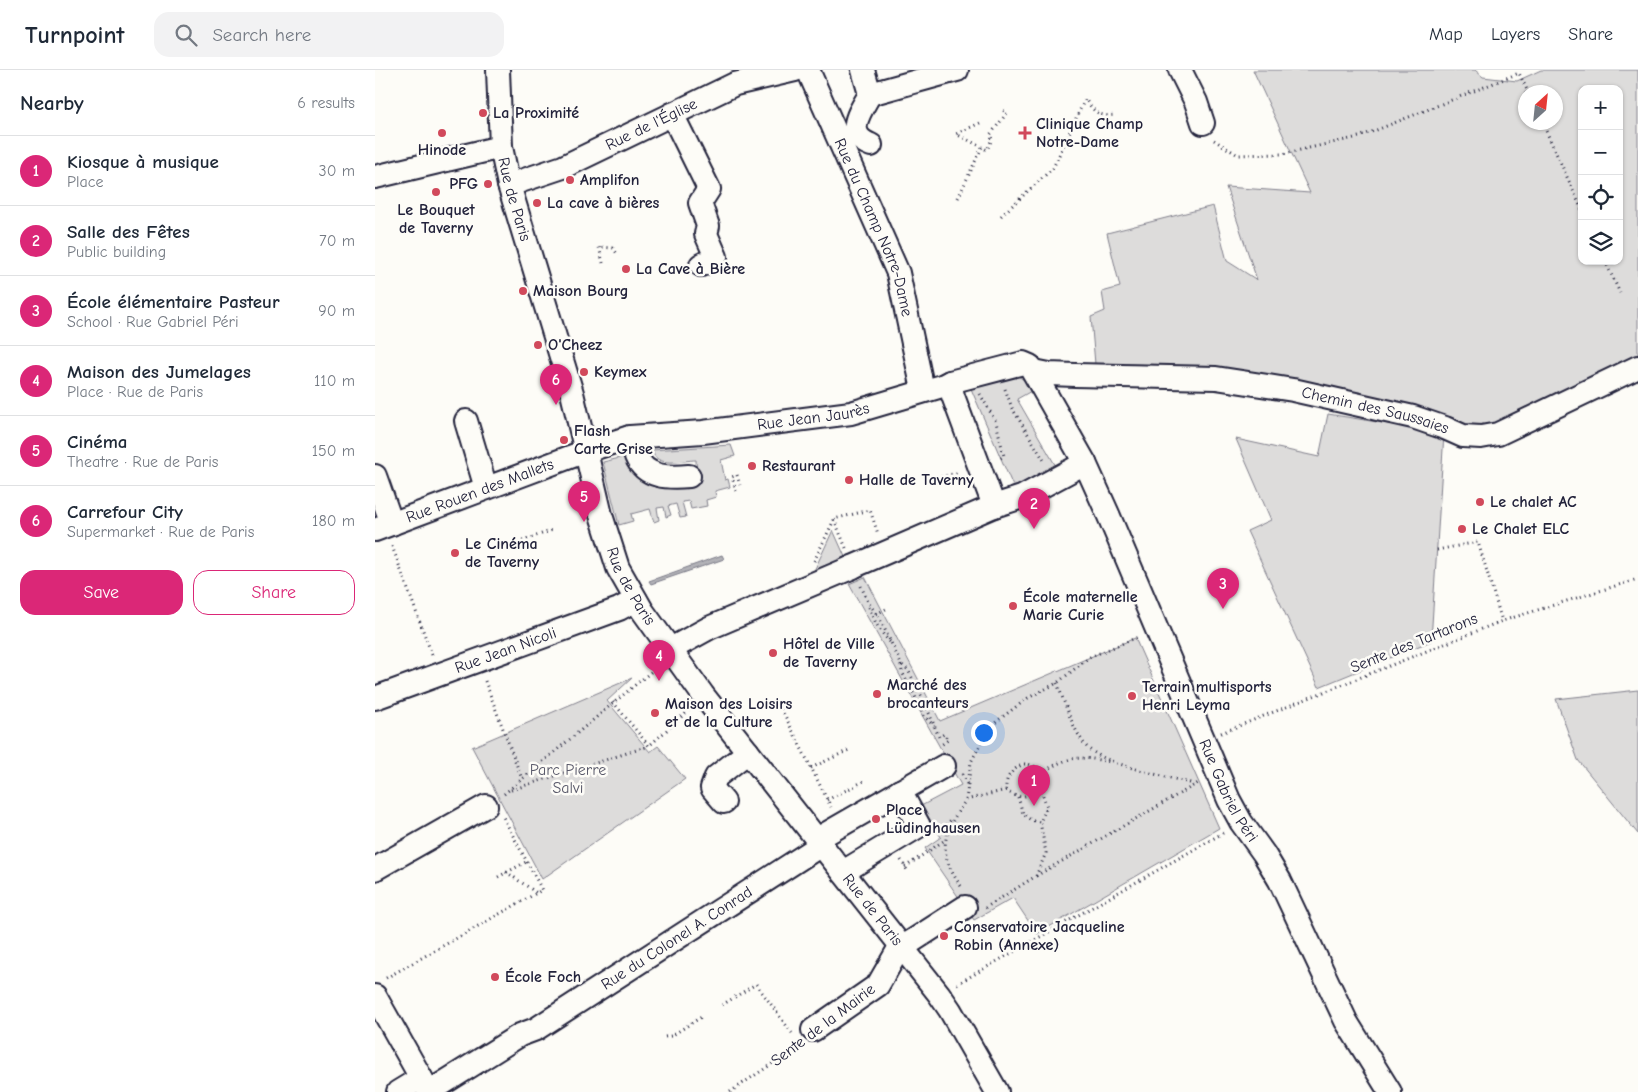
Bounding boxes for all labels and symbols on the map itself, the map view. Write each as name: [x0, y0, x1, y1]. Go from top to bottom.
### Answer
north arrow: [1518, 85, 1563, 130]
street label: Rue de l'Église: [603, 95, 700, 154]
place label: La Proximité: [493, 104, 579, 122]
marker: La Proximité: [477, 107, 489, 119]
place label: Clinique Champ Notre-Dame: [1036, 115, 1143, 151]
marker: Clinique Champ Notre-Dame: [1018, 126, 1032, 140]
marker: Hinode: [436, 127, 448, 139]
street label: Rue du Champ Notre-Dame: [830, 136, 916, 318]
place label: Hinode: [418, 141, 466, 159]
street label: Rue de Paris: [494, 156, 535, 244]
place label: Amplifon: [580, 171, 639, 189]
marker: Amplifon: [564, 174, 576, 186]
place label: PFG: [449, 175, 478, 193]
marker: PFG: [482, 178, 494, 190]
marker: Le Bouquet de Taverny: [430, 186, 442, 198]
place label: La cave à bières: [547, 194, 660, 212]
marker: La cave à bières: [531, 197, 543, 209]
place label: Le Bouquet de Taverny: [397, 201, 476, 237]
place label: La Cave à Bière: [636, 260, 745, 278]
marker: La Cave à Bière: [620, 263, 632, 275]
place label: Maison Bourg: [533, 282, 628, 300]
marker: Maison Bourg: [517, 285, 529, 297]
place label: O'Cheez: [548, 336, 602, 354]
marker: O'Cheez: [532, 339, 544, 351]
place label: Keymex: [594, 363, 647, 381]
pin: 6: [540, 364, 572, 405]
marker: Keymex: [578, 366, 590, 378]
street label: Chemin des Saussaies: [1300, 383, 1452, 438]
street label: Rue Jean Jaurès: [756, 399, 872, 434]
place label: Flash Carte Grise: [574, 422, 653, 458]
marker: Flash Carte Grise: [558, 434, 570, 446]
street label: Rue Rouen des Mallets: [404, 455, 556, 526]
place label: Restaurant: [762, 457, 836, 475]
marker: Restaurant: [746, 460, 758, 472]
place label: Halle de Taverny: [859, 471, 974, 489]
marker: Halle de Taverny: [843, 474, 855, 486]
pin: 5: [568, 481, 600, 522]
pin: 2: [1018, 488, 1050, 529]
place label: Le chalet AC: [1490, 493, 1577, 511]
marker: Le chalet AC: [1474, 496, 1486, 508]
place label: Le Chalet ELC: [1472, 520, 1570, 538]
marker: Le Chalet ELC: [1456, 523, 1468, 535]
place label: Le Cinéma de Taverny: [465, 535, 540, 571]
street label: Rue de Paris: [603, 545, 659, 629]
marker: Le Cinéma de Taverny: [449, 547, 461, 559]
pin: 3: [1207, 568, 1239, 609]
place label: École maternelle Marie Curie: [1023, 587, 1138, 624]
marker: École maternelle Marie Curie: [1007, 600, 1019, 612]
street label: Sente des Tartarons: [1348, 609, 1481, 677]
street label: Rue Jean Nicoli: [452, 624, 559, 677]
place label: Hôtel de Ville de Taverny: [783, 635, 875, 671]
pin: 4: [643, 640, 675, 681]
marker: Hôtel de Ville de Taverny: [767, 647, 779, 659]
place label: Marché des brocanteurs: [887, 676, 969, 712]
place label: Terrain multisports Henri Leyma: [1142, 678, 1272, 714]
marker: Marché des brocanteurs: [871, 688, 883, 700]
marker: Terrain multisports Henri Leyma: [1126, 690, 1138, 702]
place label: Maison des Loisirs et de la Culture: [665, 695, 793, 731]
marker: Maison des Loisirs et de la Culture: [649, 707, 661, 719]
your location: [971, 720, 997, 746]
street label: Rue Gabriel Péri: [1195, 737, 1261, 846]
park label: Parc Pierre Salvi: [530, 761, 606, 797]
pin: 1: [1018, 765, 1050, 806]
place label: Place Lüdinghausen: [886, 801, 980, 837]
marker: Place Lüdinghausen: [870, 813, 882, 825]
street label: Rue de Paris: [839, 870, 907, 950]
street label: Rue du Colonel A. Conrad: [598, 883, 756, 993]
place label: Conservatoire Jacqueline Robin (Annexe): [954, 918, 1125, 954]
marker: Conservatoire Jacqueline Robin (Annexe): [938, 930, 950, 942]
place label: École Foch: [505, 967, 581, 986]
marker: École Foch: [489, 971, 501, 983]
street label: Sente de la Mairie: [768, 980, 878, 1070]

